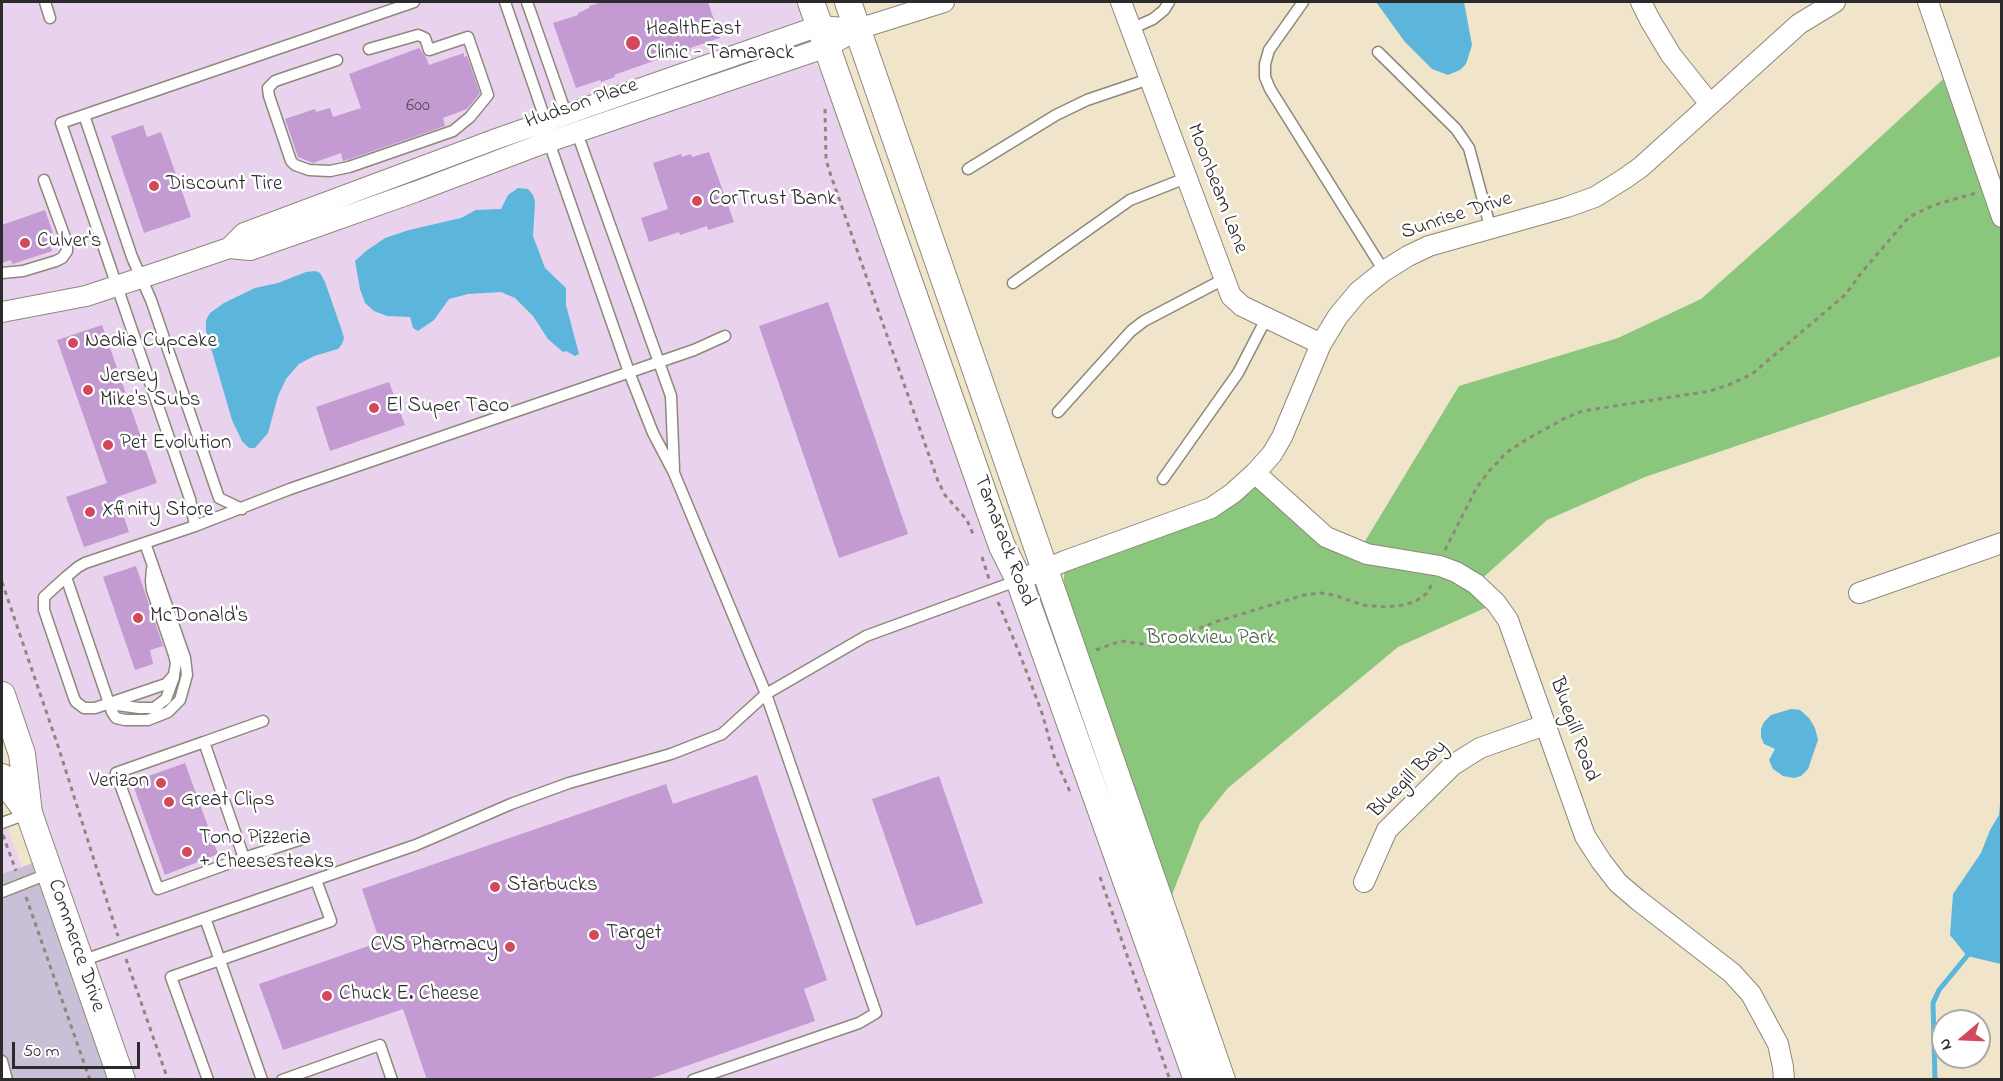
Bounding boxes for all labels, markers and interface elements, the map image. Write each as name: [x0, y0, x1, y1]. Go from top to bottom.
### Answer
place label: HealthEast Clinic - Tamarack: [646, 18, 794, 68]
marker: HealthEast Clinic - Tamarack: [624, 34, 642, 52]
street label: Hudson Place: [522, 74, 642, 136]
house number: 600: [406, 96, 430, 118]
street label: Moonbeam Lane: [1180, 120, 1252, 258]
place label: Discount Tire: [166, 173, 282, 199]
marker: Discount Tire: [147, 179, 161, 193]
street label: Sunrise Drive: [1398, 187, 1516, 247]
place label: CorTrust Bank: [709, 188, 836, 214]
marker: CorTrust Bank: [690, 194, 704, 208]
place label: Culver's: [37, 230, 102, 256]
marker: Culver's: [18, 236, 32, 250]
place label: Nadia Cupcake: [85, 330, 217, 356]
marker: Nadia Cupcake: [66, 336, 80, 350]
place label: Jersey Mike's Subs: [100, 365, 200, 415]
marker: Jersey Mike's Subs: [81, 383, 95, 397]
place label: El Super Taco: [386, 395, 509, 421]
marker: El Super Taco: [367, 401, 381, 415]
place label: Pet Evolution: [120, 432, 231, 458]
marker: Pet Evolution: [101, 438, 115, 452]
street label: Tamarack Road: [966, 472, 1040, 610]
place label: Xfinity Store: [102, 499, 213, 525]
marker: Xfinity Store: [83, 505, 97, 519]
place label: McDonald's: [150, 605, 248, 631]
marker: McDonald's: [131, 611, 145, 625]
park label: Brookview Park: [1146, 627, 1276, 653]
street label: Bluegill Road: [1543, 674, 1603, 786]
street label: Bluegill Bay: [1365, 736, 1453, 824]
place label: Verizon: [89, 770, 149, 796]
marker: Verizon: [154, 776, 168, 790]
place label: Great Clips: [181, 789, 275, 815]
marker: Great Clips: [162, 795, 176, 809]
place label: Tono Pizzeria + Cheesesteaks: [199, 827, 334, 877]
marker: Tono Pizzeria + Cheesesteaks: [180, 845, 194, 859]
place label: Starbucks: [507, 874, 598, 900]
street label: Commerce Drive: [40, 876, 110, 1016]
marker: Starbucks: [488, 880, 502, 894]
place label: Target: [606, 922, 662, 948]
marker: Target: [587, 928, 601, 942]
place label: CVS Pharmacy: [371, 934, 498, 960]
marker: CVS Pharmacy: [503, 940, 517, 954]
place label: Chuck E. Cheese: [339, 983, 479, 1009]
marker: Chuck E. Cheese: [320, 989, 334, 1003]
north arrow: [1931, 1009, 1991, 1069]
scale bar: [15, 1030, 142, 1068]
text: N: [1933, 1035, 1959, 1053]
text: 50 m: [23, 1039, 60, 1065]

